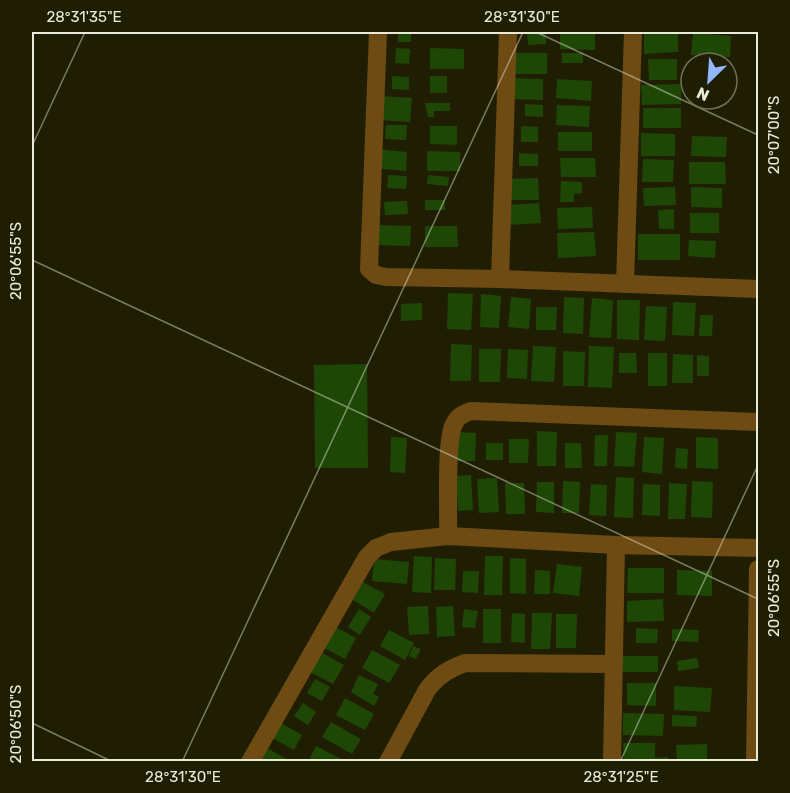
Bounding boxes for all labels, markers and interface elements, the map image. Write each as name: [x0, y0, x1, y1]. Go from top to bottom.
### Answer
text: 28°31'35"E: [46, 8, 122, 26]
text: 28°31'30"E: [484, 8, 560, 26]
north arrow: [679, 51, 739, 111]
text: N: [694, 83, 712, 105]
text: 20°07'00"S: [765, 96, 783, 174]
text: 20°06'55"S: [7, 222, 25, 300]
text: 20°06'55"S: [765, 559, 783, 637]
text: 20°06'50"S: [7, 685, 25, 763]
text: 28°31'30"E: [145, 768, 221, 786]
text: 28°31'25"E: [583, 768, 659, 786]

